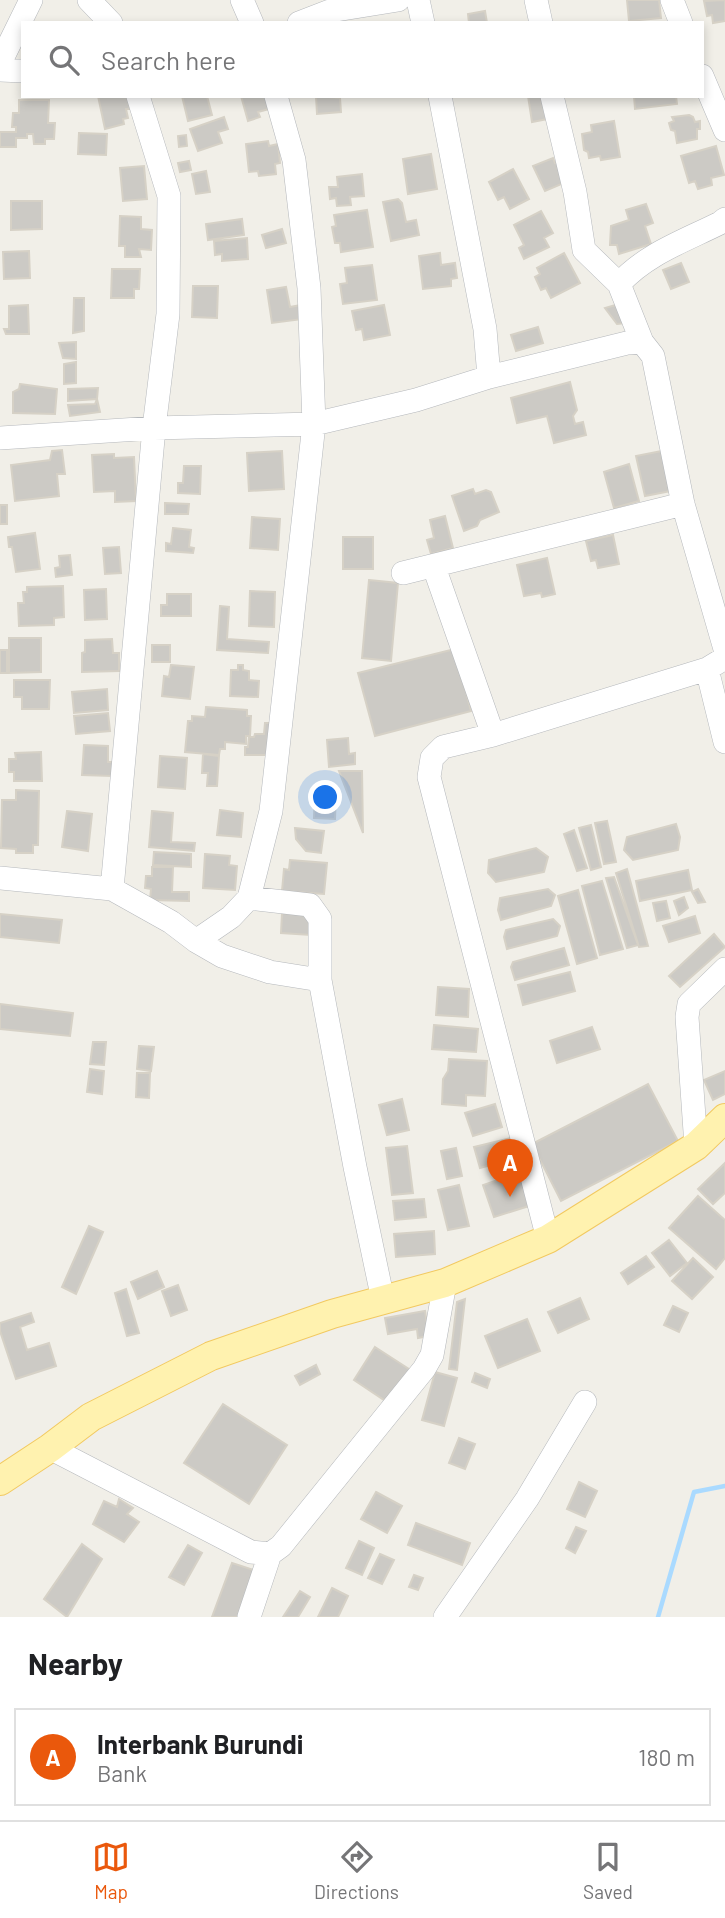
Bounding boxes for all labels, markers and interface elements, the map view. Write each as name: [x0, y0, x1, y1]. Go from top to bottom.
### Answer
search box: [21, 21, 704, 98]
icon: search: [45, 41, 83, 79]
text: Search here: [101, 44, 236, 75]
your location: [308, 780, 342, 814]
pin: A: [487, 1139, 533, 1197]
text: Nearby: [28, 1645, 123, 1681]
text: Interbank Burundi: [97, 1728, 303, 1759]
text: A: [45, 1743, 61, 1771]
text: 180 m: [638, 1743, 695, 1771]
text: Bank: [97, 1759, 147, 1787]
tab: Map: [92, 1838, 130, 1903]
tab: Directions: [314, 1838, 399, 1903]
tab: Saved: [583, 1838, 633, 1903]

